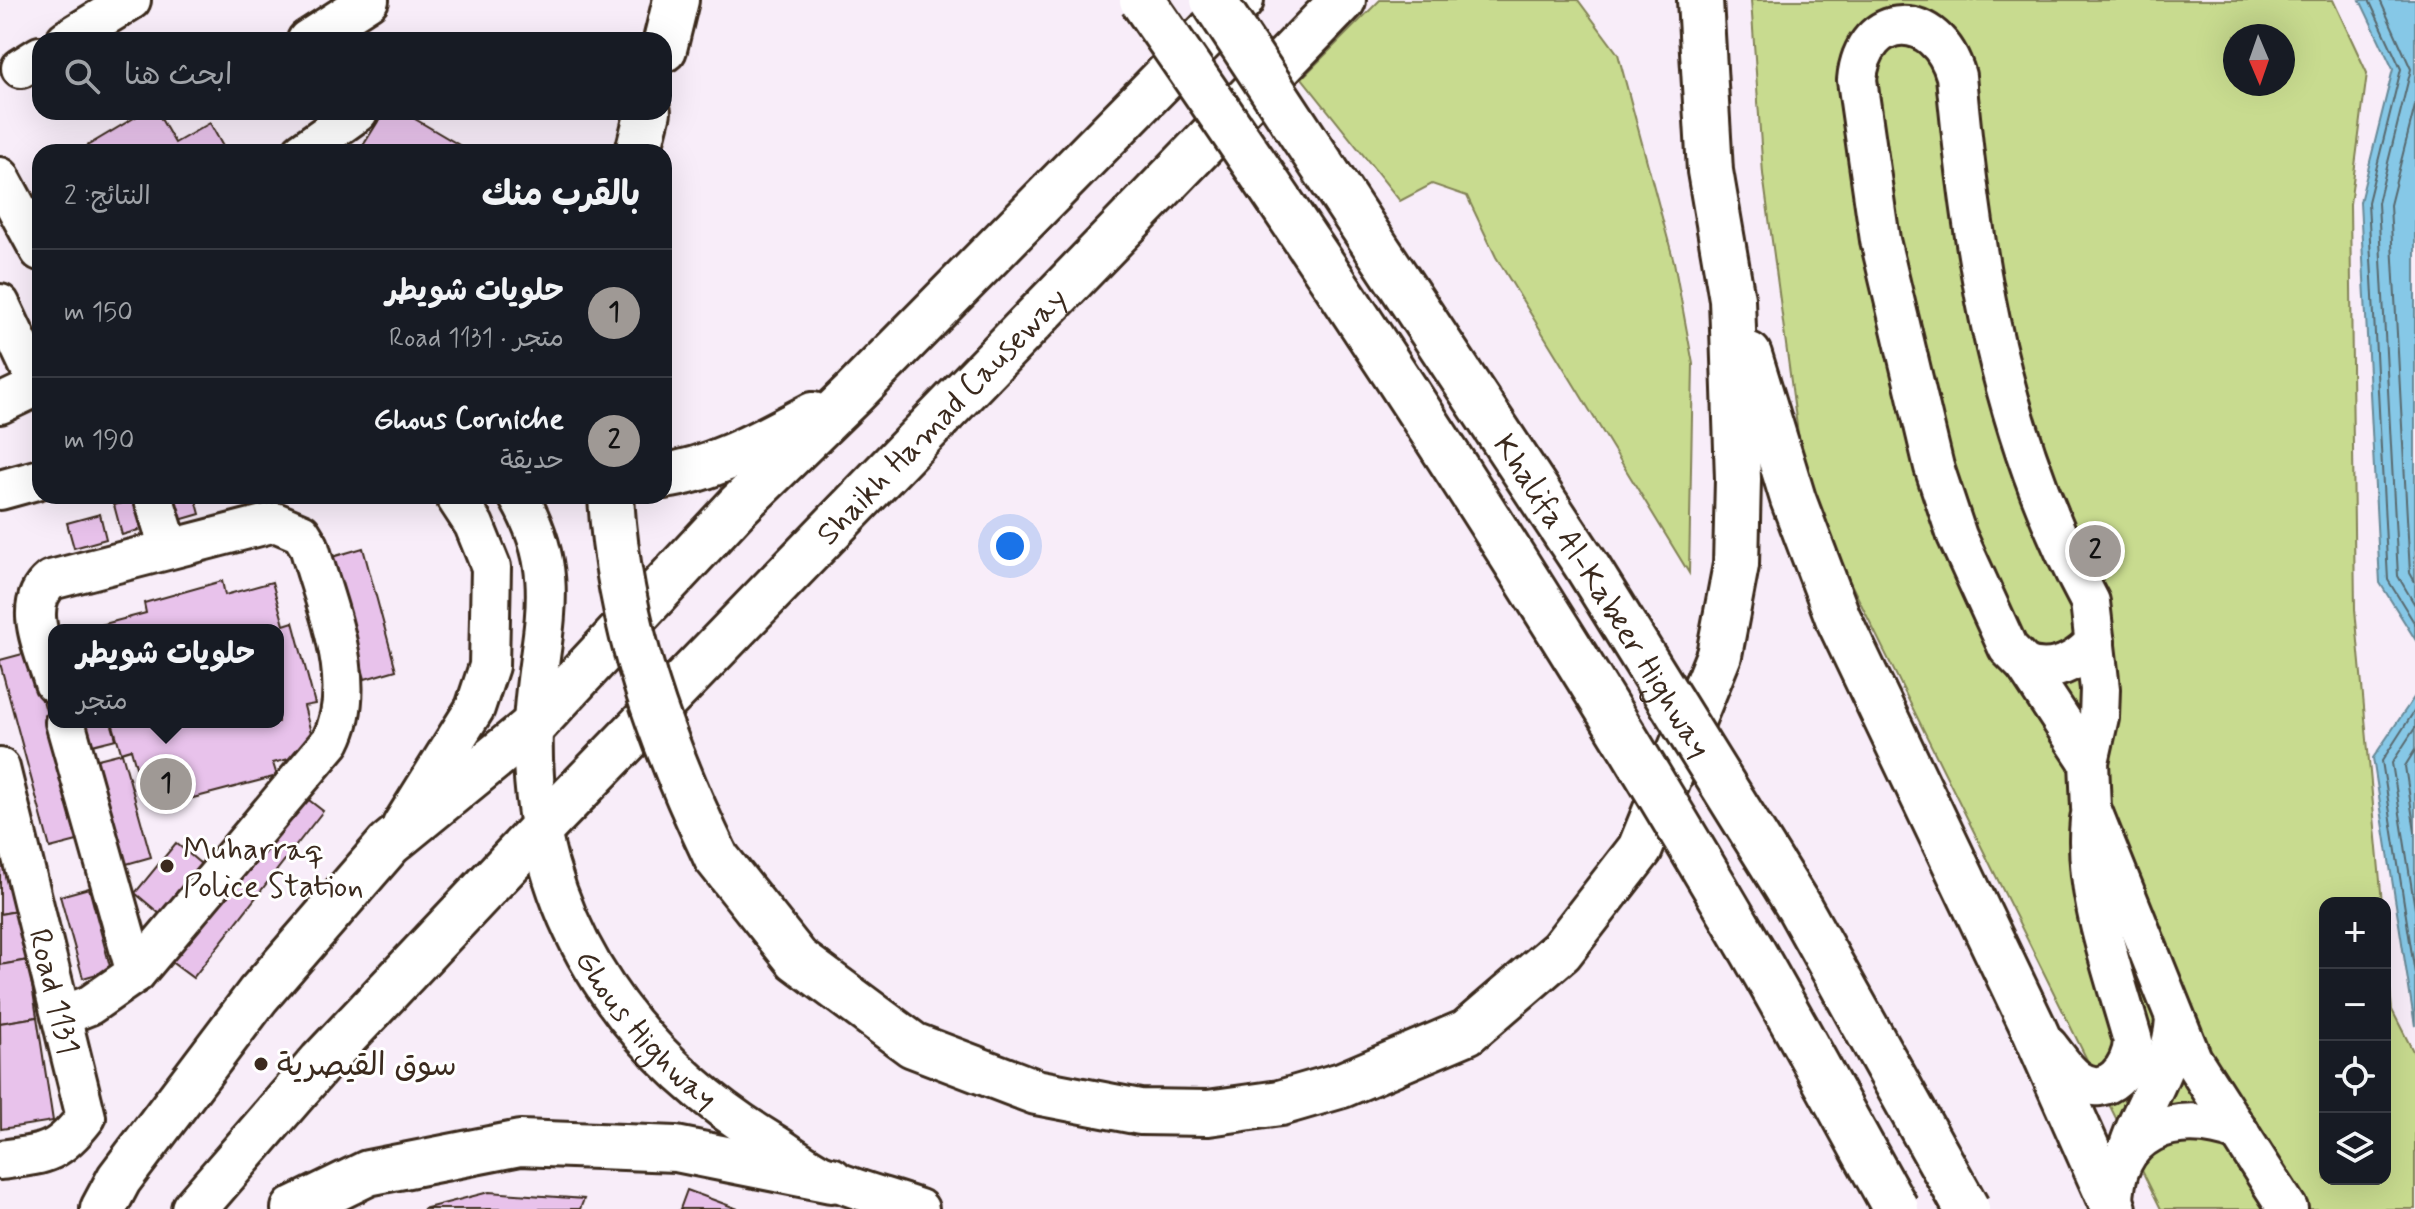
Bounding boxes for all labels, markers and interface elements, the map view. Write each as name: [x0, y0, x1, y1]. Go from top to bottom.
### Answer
north arrow: [2223, 24, 2295, 96]
search box: [32, 32, 672, 120]
icon: search: [60, 54, 104, 98]
text: ابحث هنا: [124, 56, 232, 95]
text: بالقرب منك: [482, 173, 640, 218]
text: النتائج: 2: [64, 180, 151, 214]
text: حلويات شويطر: [386, 272, 564, 311]
street label: Shaikh Hamad Causeway: [808, 279, 1077, 555]
text: 150 m: [64, 296, 133, 330]
text: 1: [608, 296, 620, 330]
text: متجر · Road 1131: [389, 322, 564, 356]
text: Ghous Corniche: [373, 400, 564, 439]
text: 190 m: [64, 424, 134, 458]
text: 2: [608, 424, 620, 458]
street label: Khalifa Al-Kabeer Highway: [1482, 427, 1720, 766]
text: حديقة: [500, 444, 564, 478]
pin: 2: [2069, 521, 2121, 581]
your location: [990, 526, 1030, 566]
popup: [48, 624, 284, 728]
text: حلويات شويطر: [77, 635, 255, 674]
text: متجر: [77, 685, 128, 719]
pin: 1: [140, 754, 192, 814]
place label: Muharraq Police Station: [183, 829, 364, 908]
marker: Muharraq Police Station: [158, 857, 176, 875]
map controls: [2319, 897, 2391, 1185]
button: +: [2319, 897, 2391, 969]
street label: Road 1131: [17, 925, 89, 1059]
street label: Ghous Highway: [564, 943, 725, 1120]
button: −: [2319, 969, 2391, 1041]
button: locate: [2319, 1041, 2391, 1113]
place label: سوق القيصرية: [277, 1045, 457, 1087]
marker: سوق القيصرية: [252, 1055, 270, 1073]
button: layers: [2319, 1113, 2391, 1185]

